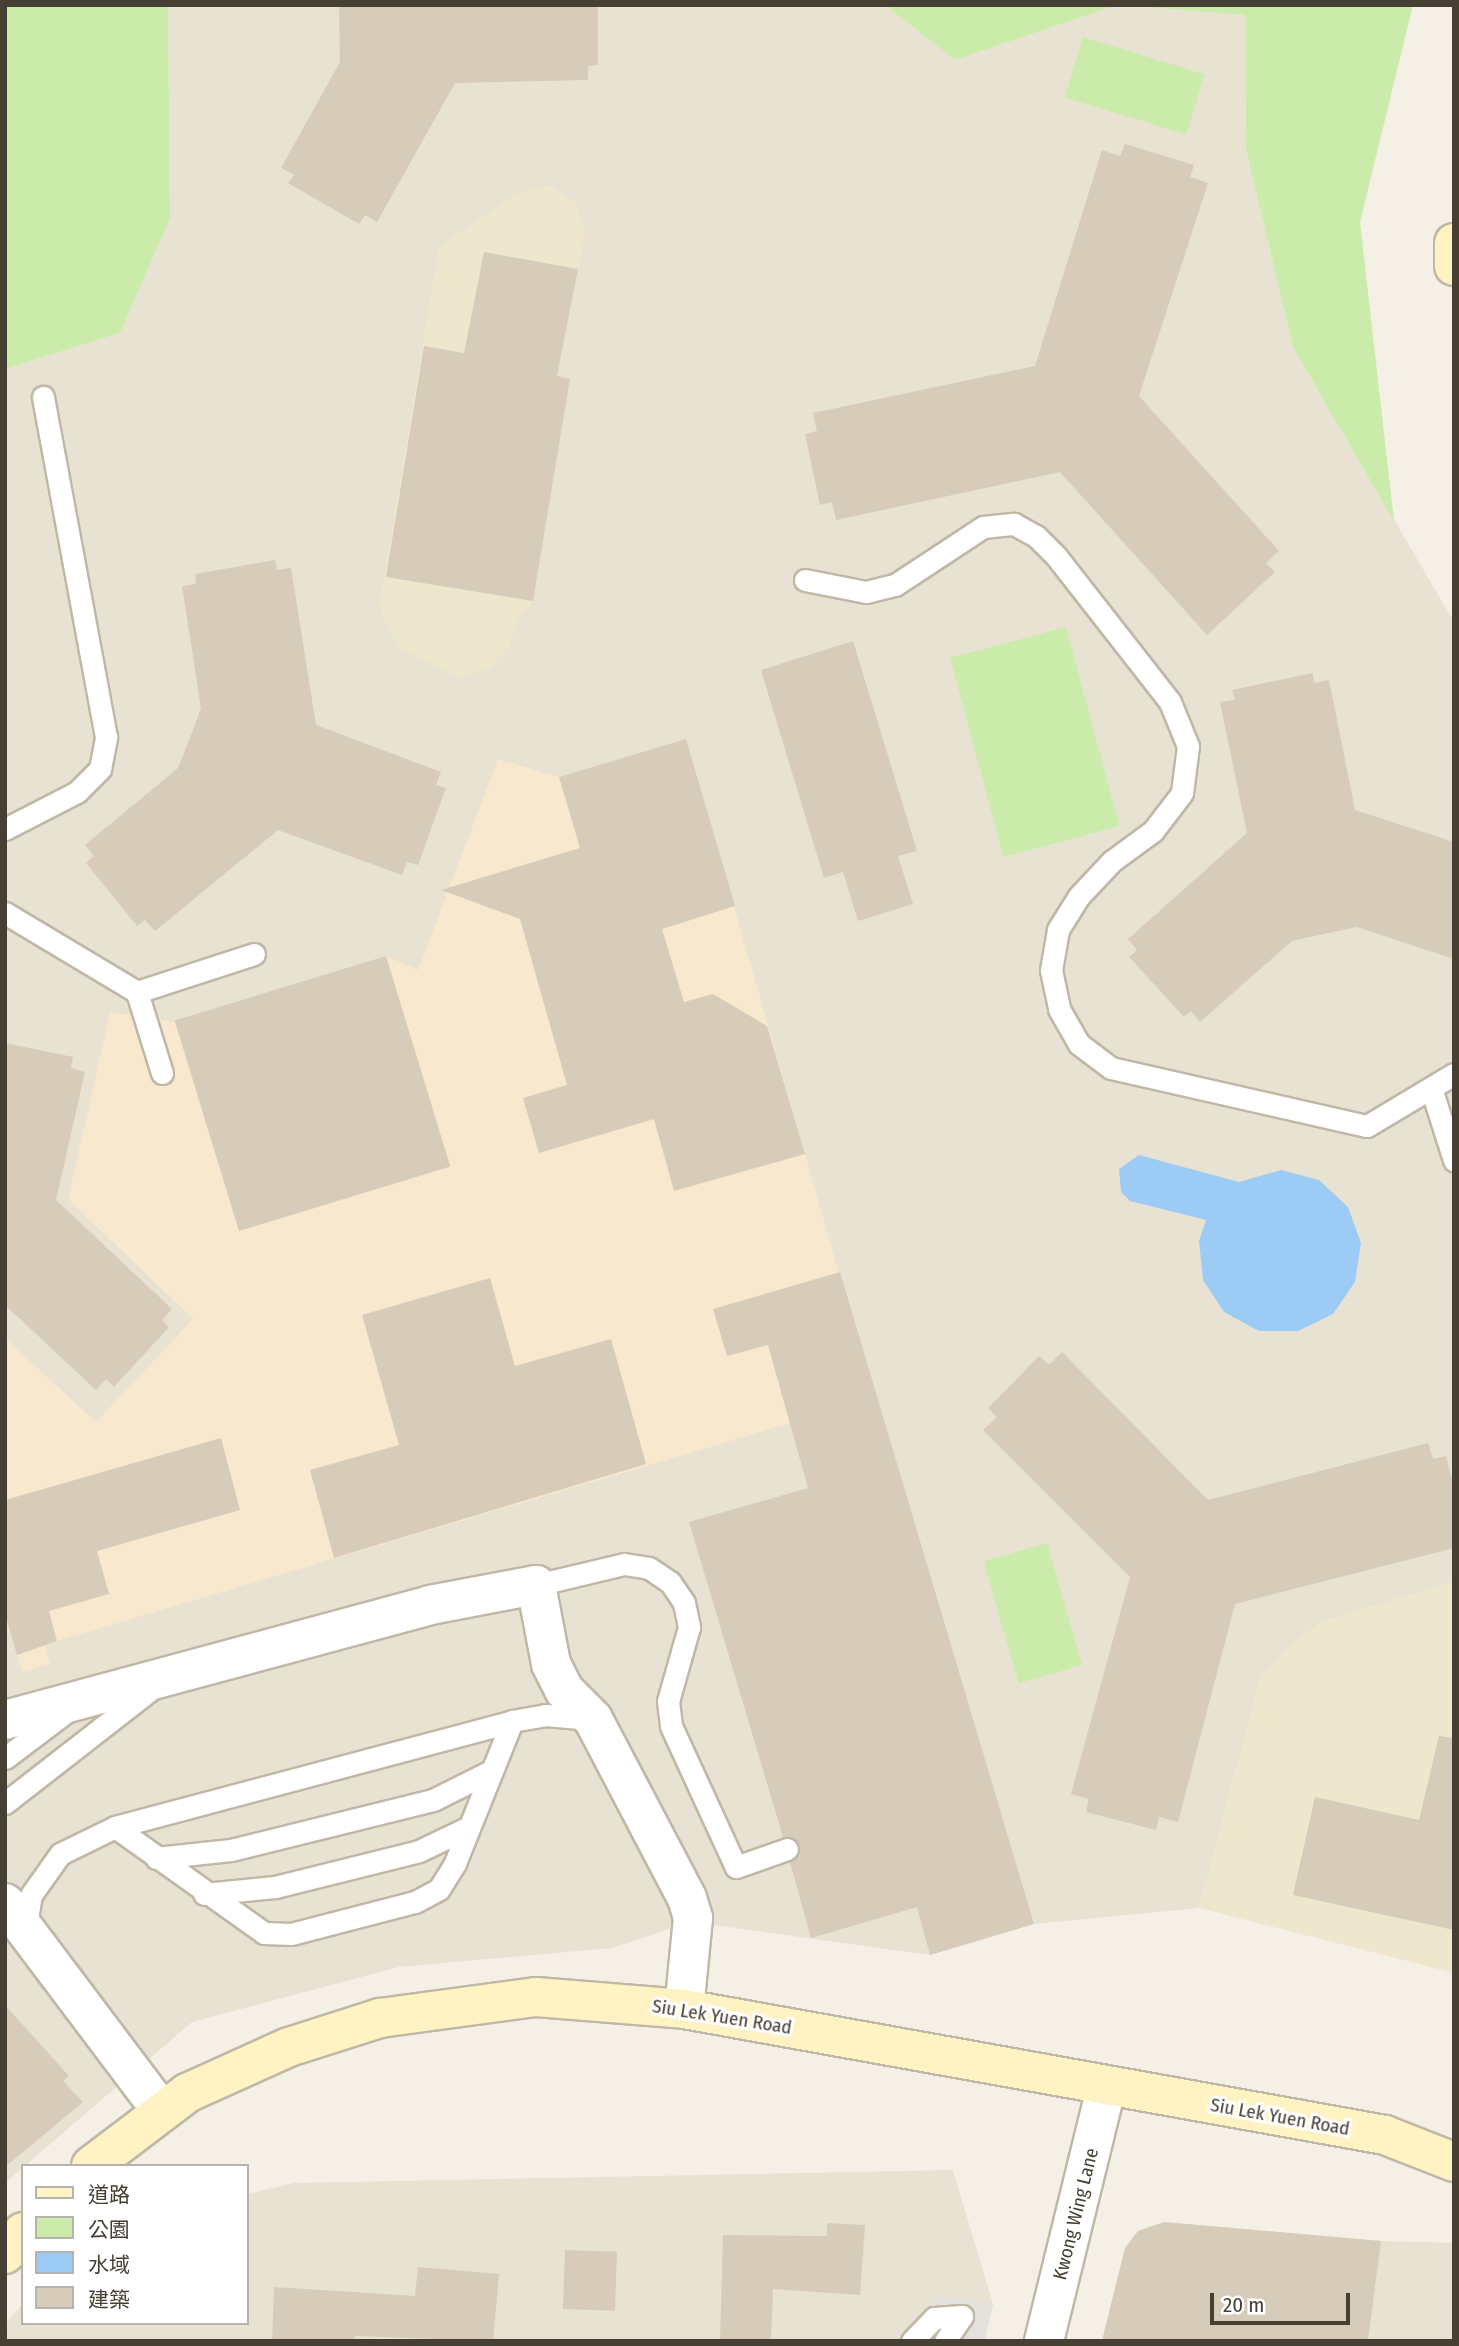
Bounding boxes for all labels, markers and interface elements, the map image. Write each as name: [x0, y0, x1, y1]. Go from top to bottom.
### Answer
street label: Siu Lek Yuen Road: [651, 1995, 793, 2039]
street label: Siu Lek Yuen Road: [1209, 2094, 1351, 2140]
street label: Kwong Wing Lane: [1049, 2146, 1103, 2282]
legend: [21, 2164, 248, 2325]
text: 道路: [88, 2182, 130, 2208]
text: 公園: [88, 2217, 130, 2243]
text: 水域: [88, 2252, 130, 2278]
scale bar: [1214, 2280, 1354, 2324]
text: 建築: [88, 2287, 130, 2313]
text: 20 m: [1223, 2292, 1264, 2318]

